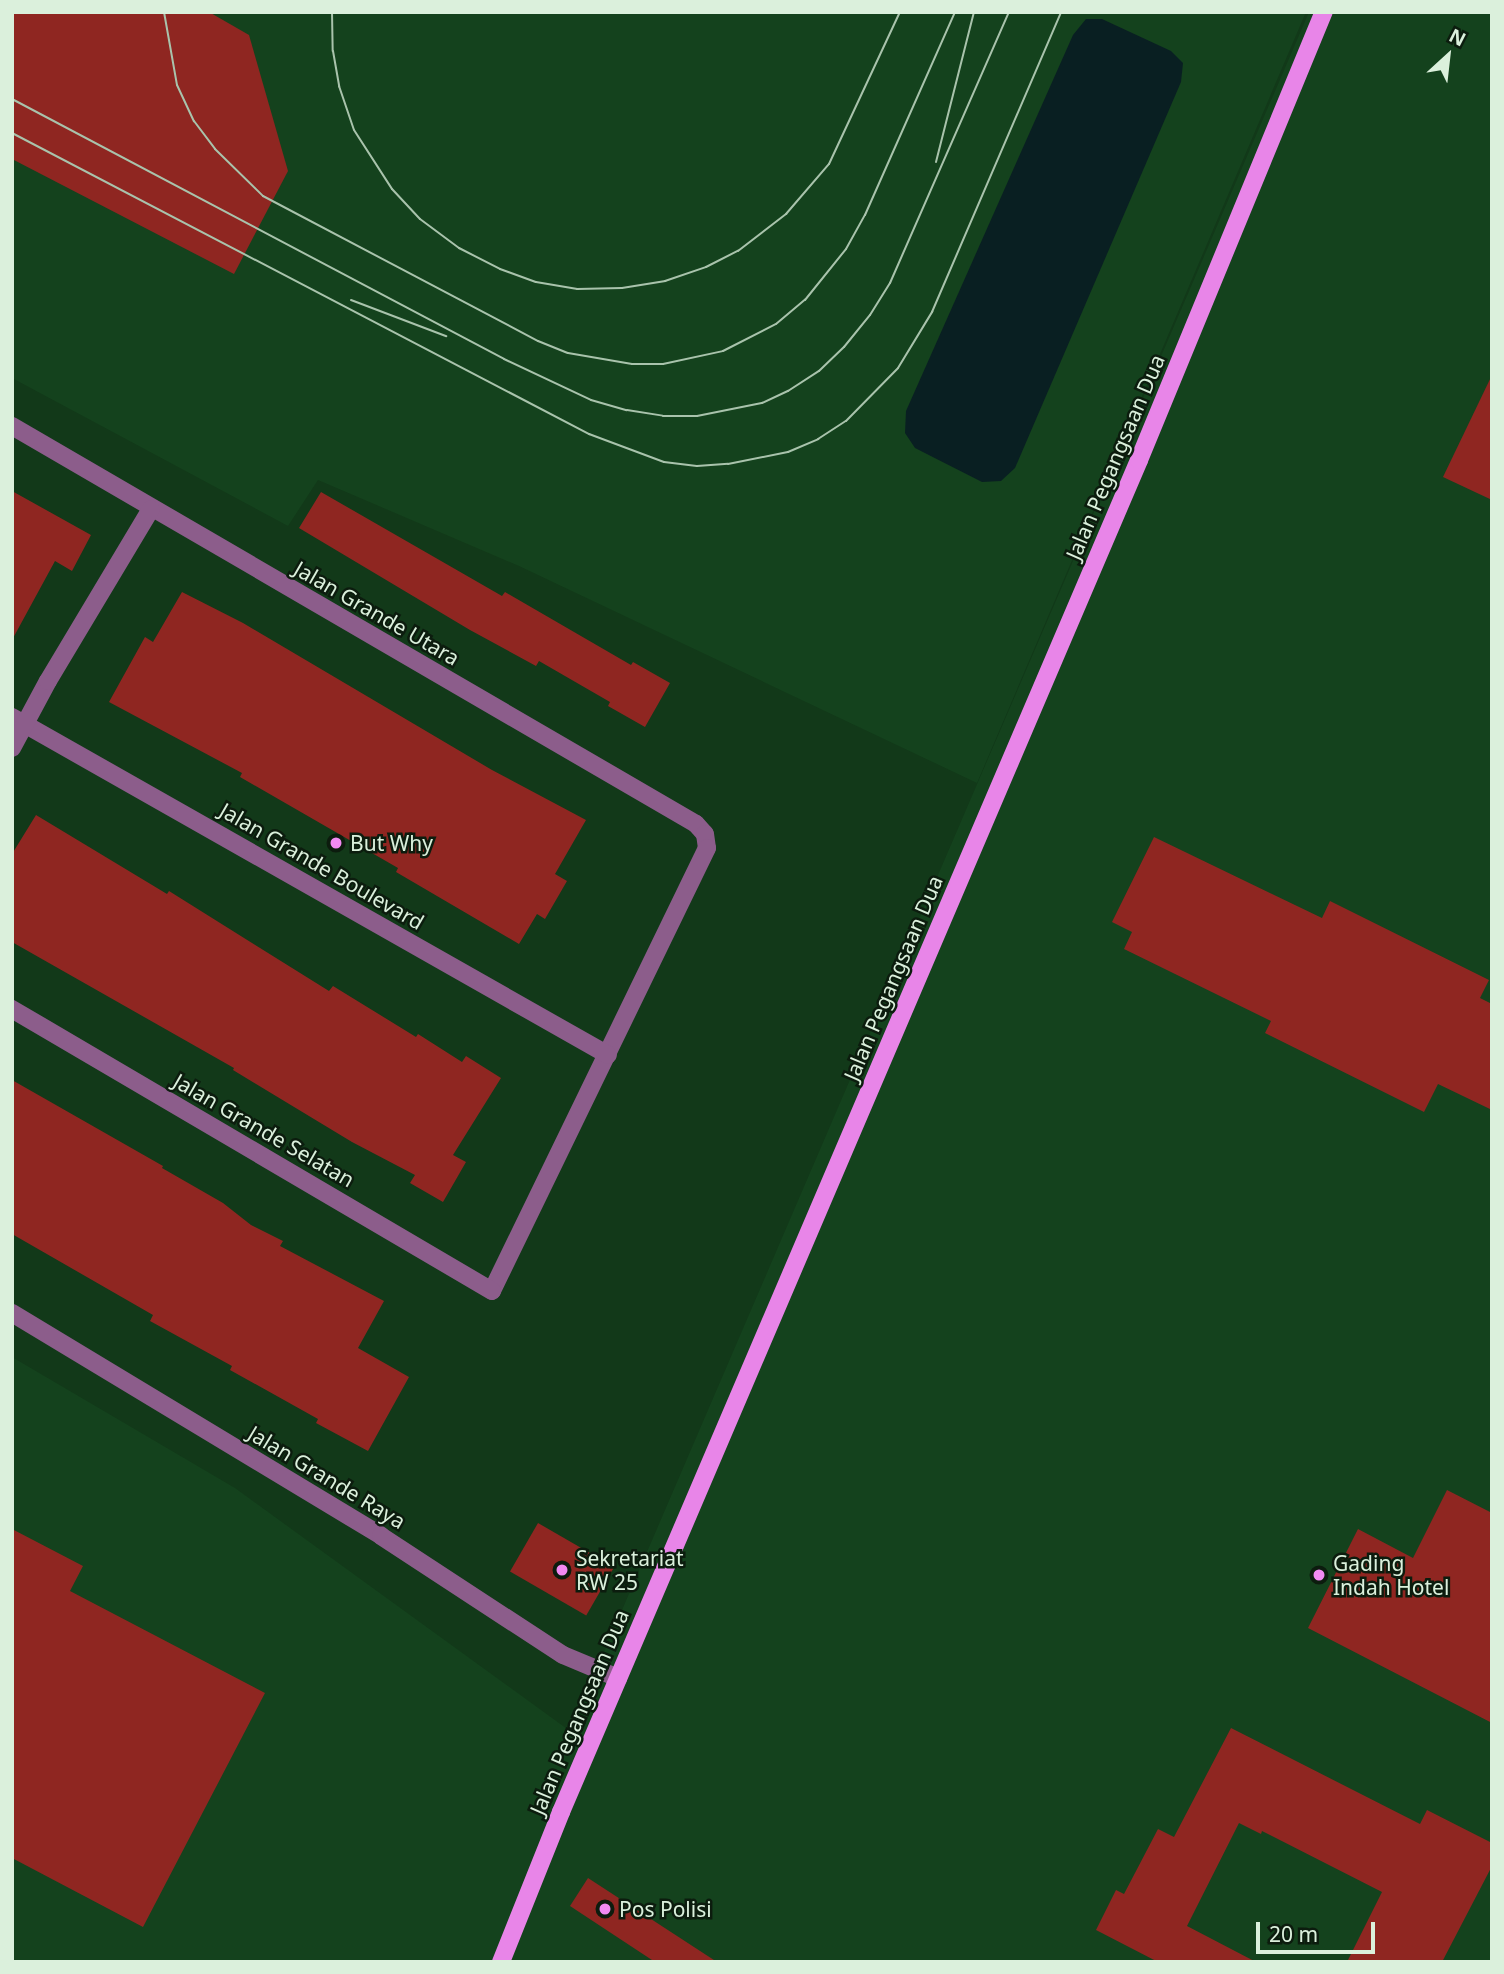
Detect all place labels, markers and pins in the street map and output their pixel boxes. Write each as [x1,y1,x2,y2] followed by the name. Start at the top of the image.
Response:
[350,830,433,856] place label: But Why
[328,835,344,851] marker: But Why
[576,1545,683,1595] place label: Sekretariat RW 25
[1333,1550,1449,1600] place label: Gading Indah Hotel
[554,1562,570,1578] marker: Sekretariat RW 25
[1311,1567,1327,1583] marker: Gading Indah Hotel
[619,1896,712,1922] place label: Pos Polisi
[597,1901,613,1917] marker: Pos Polisi

